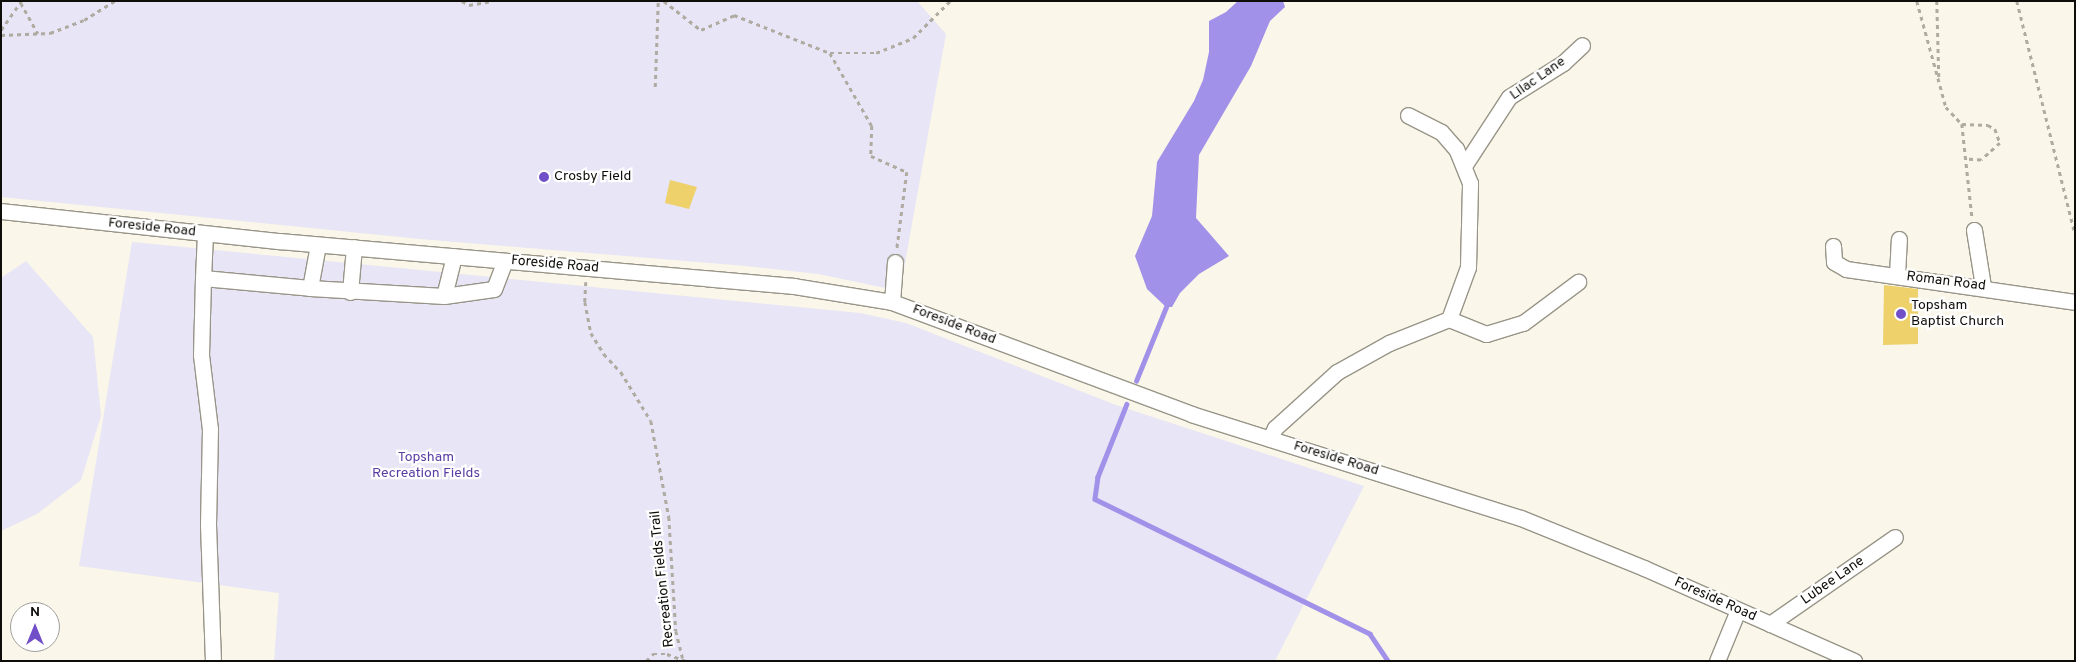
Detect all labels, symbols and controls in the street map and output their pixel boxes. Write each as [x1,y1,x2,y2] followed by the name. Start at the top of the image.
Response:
[1507,54,1569,104] street label: Lilac Lane
[554,169,631,185] place label: Crosby Field
[538,171,550,183] marker: Crosby Field
[107,215,197,241] street label: Foreside Road
[510,253,600,277] street label: Foreside Road
[1905,269,1987,295] street label: Roman Road
[1911,298,2004,331] place label: Topsham Baptist Church
[910,301,998,349] street label: Foreside Road
[1895,308,1907,320] marker: Topsham Baptist Church
[1291,438,1381,480] street label: Foreside Road
[372,450,480,482] park label: Topsham Recreation Fields
[647,509,679,649] street label: Recreation Fields Trail
[1798,553,1868,609] street label: Lubee Lane
[1671,574,1759,626] street label: Foreside Road
[10,602,60,652] north arrow
[30,604,40,621] text: N

